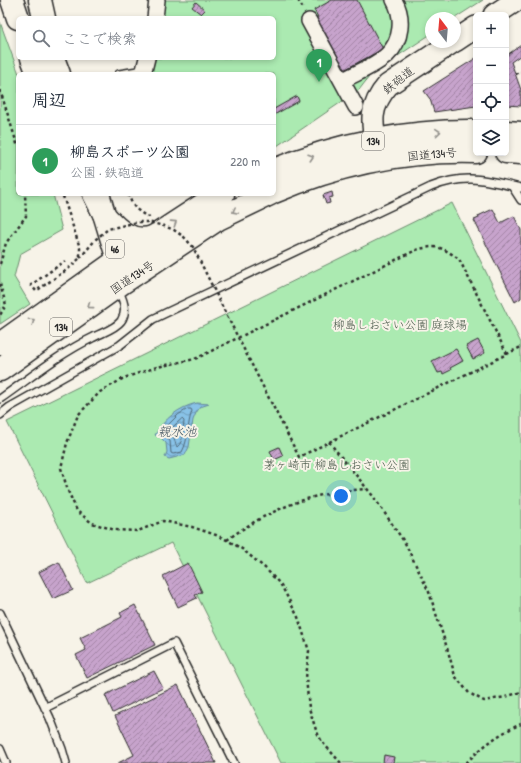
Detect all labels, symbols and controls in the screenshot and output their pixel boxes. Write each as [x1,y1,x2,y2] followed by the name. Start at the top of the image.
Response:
[425,12,461,48] north arrow
[473,12,509,156] map controls
[473,12,509,48] button: +
[16,16,276,60] search box
[30,27,52,49] icon: search
[62,28,137,49] text: ここで検索
[473,48,509,84] button: −
[306,49,332,82] pin: 1
[379,62,417,98] street label: 鉄砲道
[473,84,509,120] button: locate
[32,88,66,111] text: 周辺
[473,120,509,156] button: layers
[435,128,441,137] one-way arrow
[362,132,384,150] road number: 134
[70,141,190,162] text: 柳島スポーツ公園
[406,143,458,165] street label: 国道134号
[43,152,47,170] text: 1
[230,152,260,170] text: 220 m
[307,153,314,162] one-way arrow
[70,163,144,181] text: 公園 · 鉄砲道
[231,206,239,214] one-way arrow
[170,221,177,228] one-way arrow
[106,240,124,258] road number: 46
[106,256,158,298] street label: 国道134号
[88,301,95,308] one-way arrow
[333,316,467,333] park label: 柳島しおさい公園 庭球場
[28,318,35,326] one-way arrow
[50,318,72,336] road number: 134
[157,422,197,440] water label: 親水池
[264,456,410,473] park label: 茅ヶ崎市 柳島しおさい公園
[331,486,351,506] your location

